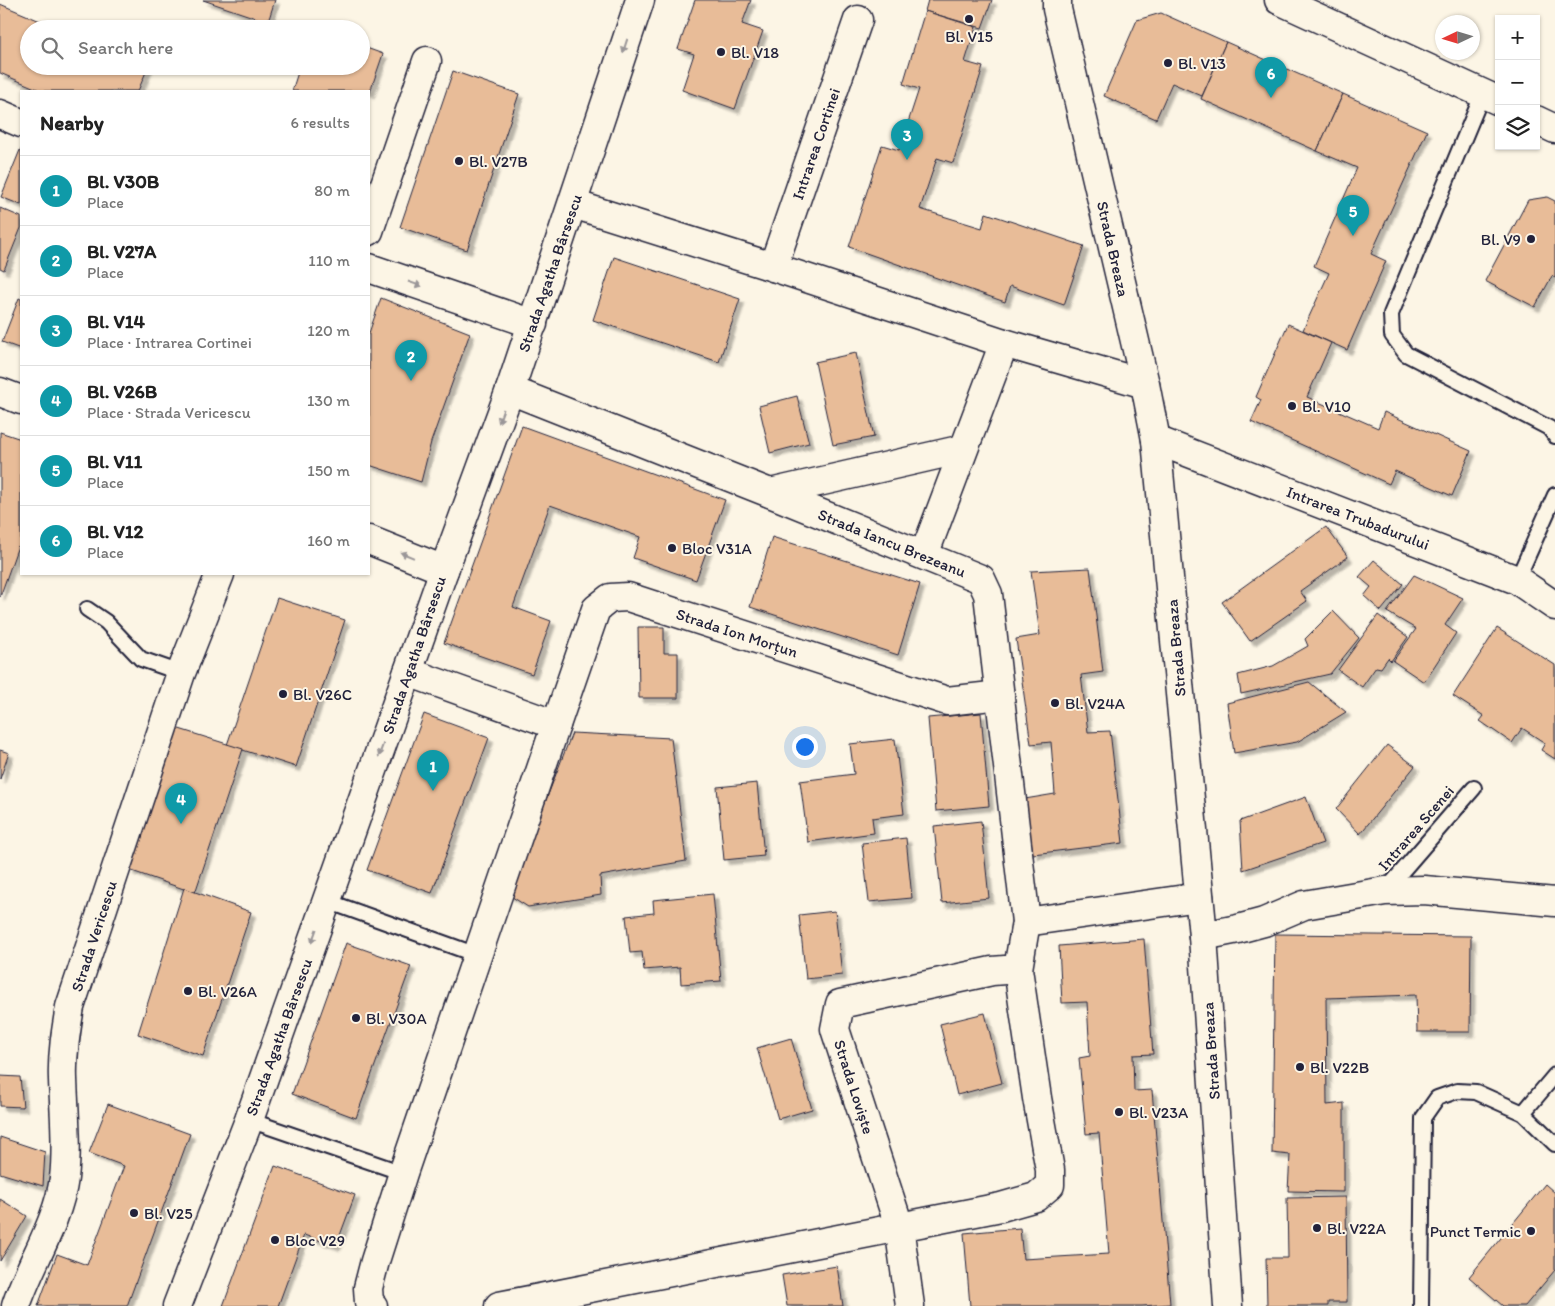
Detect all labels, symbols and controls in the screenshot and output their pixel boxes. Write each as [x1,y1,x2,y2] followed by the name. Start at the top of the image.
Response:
[963,13,975,25] marker: Bl. V15
[1435,15,1480,60] north arrow
[1495,15,1540,150] map controls
[1495,15,1540,60] button: +
[20,20,370,75] search box
[945,27,993,46] place label: Bl. V15
[38,34,66,62] icon: search
[78,36,173,59] text: Search here
[621,39,628,54] one-way arrow
[731,43,779,62] place label: Bl. V18
[715,46,727,58] marker: Bl. V18
[1178,54,1226,73] place label: Bl. V13
[1162,57,1174,69] marker: Bl. V13
[1255,57,1287,98] pin: 6
[1495,60,1540,105] button: −
[788,86,844,202] street label: Intrarea Cortinei
[1495,105,1540,150] button: layers
[40,110,104,135] text: Nearby
[290,113,350,132] text: 6 results
[891,119,923,160] pin: 3
[469,152,528,171] place label: Bl. V27B
[453,155,465,167] marker: Bl. V27B
[87,170,159,193] text: Bl. V30B
[52,181,60,200] text: 1
[314,181,350,200] text: 80 m
[514,191,586,355] street label: Strada Agatha Bârsescu
[87,193,124,212] text: Place
[1337,195,1369,236] pin: 5
[1093,199,1133,299] street label: Strada Breaza
[1481,230,1521,249] place label: Bl. V9
[1525,233,1537,245] marker: Bl. V9
[87,240,156,263] text: Bl. V27A
[52,251,60,270] text: 2
[308,251,350,270] text: 110 m
[87,263,124,282] text: Place
[408,280,423,288] one-way arrow
[87,310,145,333] text: Bl. V14
[52,321,60,340] text: 3
[307,321,350,340] text: 120 m
[87,333,252,352] text: Place · Intrarea Cortinei
[395,340,427,381] pin: 2
[87,380,157,403] text: Bl. V26B
[51,391,61,410] text: 4
[307,391,350,410] text: 130 m
[1302,397,1351,416] place label: Bl. V10
[1286,400,1298,412] marker: Bl. V10
[87,403,251,422] text: Place · Strada Vericescu
[497,409,505,424] one-way arrow
[87,450,142,473] text: Bl. V11
[52,461,60,480] text: 5
[307,461,350,480] text: 150 m
[87,473,124,492] text: Place
[1284,482,1432,554] street label: Intrarea Trubadurului
[815,505,969,581] street label: Strada Iancu Brezeanu
[87,520,144,543] text: Bl. V12
[52,531,60,550] text: 6
[307,531,350,550] text: 160 m
[682,539,752,558] place label: Bloc V31A
[666,542,678,554] marker: Bloc V31A
[87,543,124,562] text: Place
[399,551,414,558] one-way arrow
[378,573,450,737] street label: Strada Agatha Bârsescu
[1162,599,1190,697] street label: Strada Breaza
[674,604,800,662] street label: Strada Ion Morțun
[293,685,352,704] place label: Bl. V26C
[277,688,289,700] marker: Bl. V26C
[1065,694,1125,713] place label: Bl. V24A
[1049,697,1061,709] marker: Bl. V24A
[792,734,818,760] your location
[377,743,385,758] one-way arrow
[417,750,449,791] pin: 1
[1374,782,1458,874] street label: Intrarea Scenei
[165,783,197,824] pin: 4
[67,878,121,994] street label: Strada Vericescu
[310,929,318,944] one-way arrow
[242,956,316,1118] street label: Strada Agatha Bârsescu
[198,982,257,1001] place label: Bl. V26A
[182,985,194,997] marker: Bl. V26A
[1198,1002,1224,1100] street label: Strada Breaza
[366,1009,427,1028] place label: Bl. V30A
[350,1012,362,1024] marker: Bl. V30A
[830,1037,878,1137] street label: Strada Loviște
[1310,1058,1369,1077] place label: Bl. V22B
[1294,1061,1306,1073] marker: Bl. V22B
[1129,1103,1188,1122] place label: Bl. V23A
[1113,1106,1125,1118] marker: Bl. V23A
[144,1204,193,1223] place label: Bl. V25
[128,1207,140,1219] marker: Bl. V25
[1327,1219,1386,1238] place label: Bl. V22A
[1311,1222,1323,1234] marker: Bl. V22A
[1430,1222,1521,1241] place label: Punct Termic
[1525,1225,1537,1237] marker: Punct Termic
[285,1231,345,1250] place label: Bloc V29
[269,1234,281,1246] marker: Bloc V29

